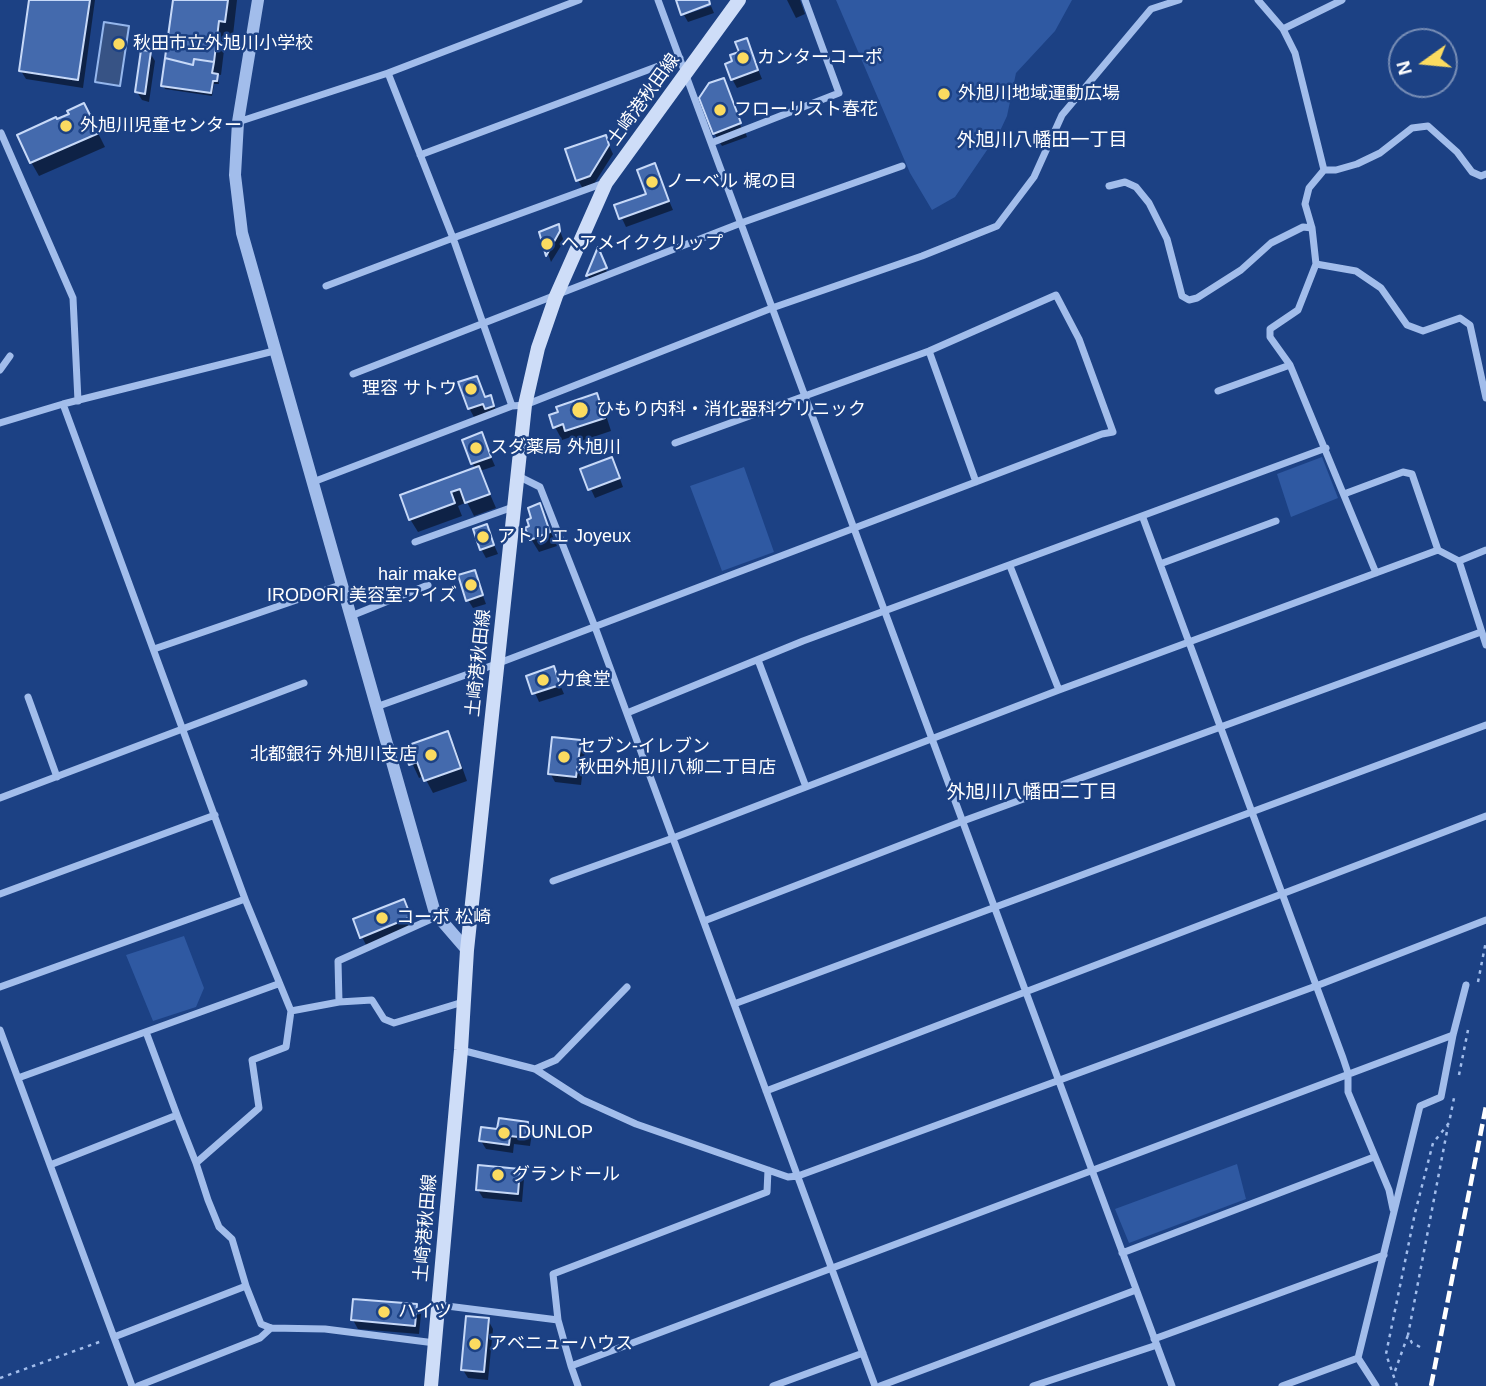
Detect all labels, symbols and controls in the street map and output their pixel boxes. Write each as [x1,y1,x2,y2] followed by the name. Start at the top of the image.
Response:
[1388,28,1458,98] north arrow
[133,33,313,55] place label: 秋田市立外旭川小学校
[111,36,127,52] marker: 秋田市立外旭川小学校
[757,47,883,69] place label: カンターコーポ
[604,50,684,150] street label: 土崎港秋田線
[735,50,751,66] marker: カンターコーポ
[1392,59,1416,77] text: N
[958,83,1120,105] place label: 外旭川地域運動広場
[936,86,952,102] marker: 外旭川地域運動広場
[734,99,878,121] place label: フローリスト春花
[712,102,728,118] marker: フローリスト春花
[80,115,242,137] place label: 外旭川児童センター
[58,118,74,134] marker: 外旭川児童センター
[957,130,1127,152] district label: 外旭川八幡田一丁目
[666,171,797,193] place label: ノーベル 梶の目
[644,174,660,190] marker: ノーベル 梶の目
[561,233,723,255] place label: ヘアメイククリップ
[539,236,555,252] marker: ヘアメイククリップ
[362,378,457,400] place label: 理容 サトウ
[463,381,479,397] marker: 理容 サトウ
[596,399,866,421] place label: ひもり内科・消化器科クリニック
[570,400,590,420] marker: ひもり内科・消化器科クリニック
[490,437,621,459] place label: スダ薬局 外旭川
[468,440,484,456] marker: スダ薬局 外旭川
[497,526,631,548] place label: アトリエ Joyeux
[475,529,491,545] marker: アトリエ Joyeux
[267,564,457,606] place label: hair make IRODORI 美容室ワイズ
[463,577,479,593] marker: hair make IRODORI 美容室ワイズ
[463,608,495,718] street label: 土崎港秋田線
[557,669,611,691] place label: 力食堂
[535,672,551,688] marker: 力食堂
[578,736,776,778] place label: セブン-イレブン 秋田外旭川八柳二丁目店
[250,744,417,766] place label: 北都銀行 外旭川支店
[423,747,439,763] marker: 北都銀行 外旭川支店
[556,749,572,765] marker: セブン-イレブン 秋田外旭川八柳二丁目店
[947,782,1117,804] district label: 外旭川八幡田二丁目
[396,907,491,929] place label: コーポ 松崎
[374,910,390,926] marker: コーポ 松崎
[518,1122,593,1144] place label: DUNLOP
[496,1125,512,1141] marker: DUNLOP
[512,1164,620,1186] place label: グランドール
[490,1167,506,1183] marker: グランドール
[411,1173,441,1283] street label: 土崎港秋田線
[398,1301,452,1323] place label: ハイツ
[376,1304,392,1320] marker: ハイツ
[489,1333,633,1355] place label: アベニューハウス
[467,1336,483,1352] marker: アベニューハウス

